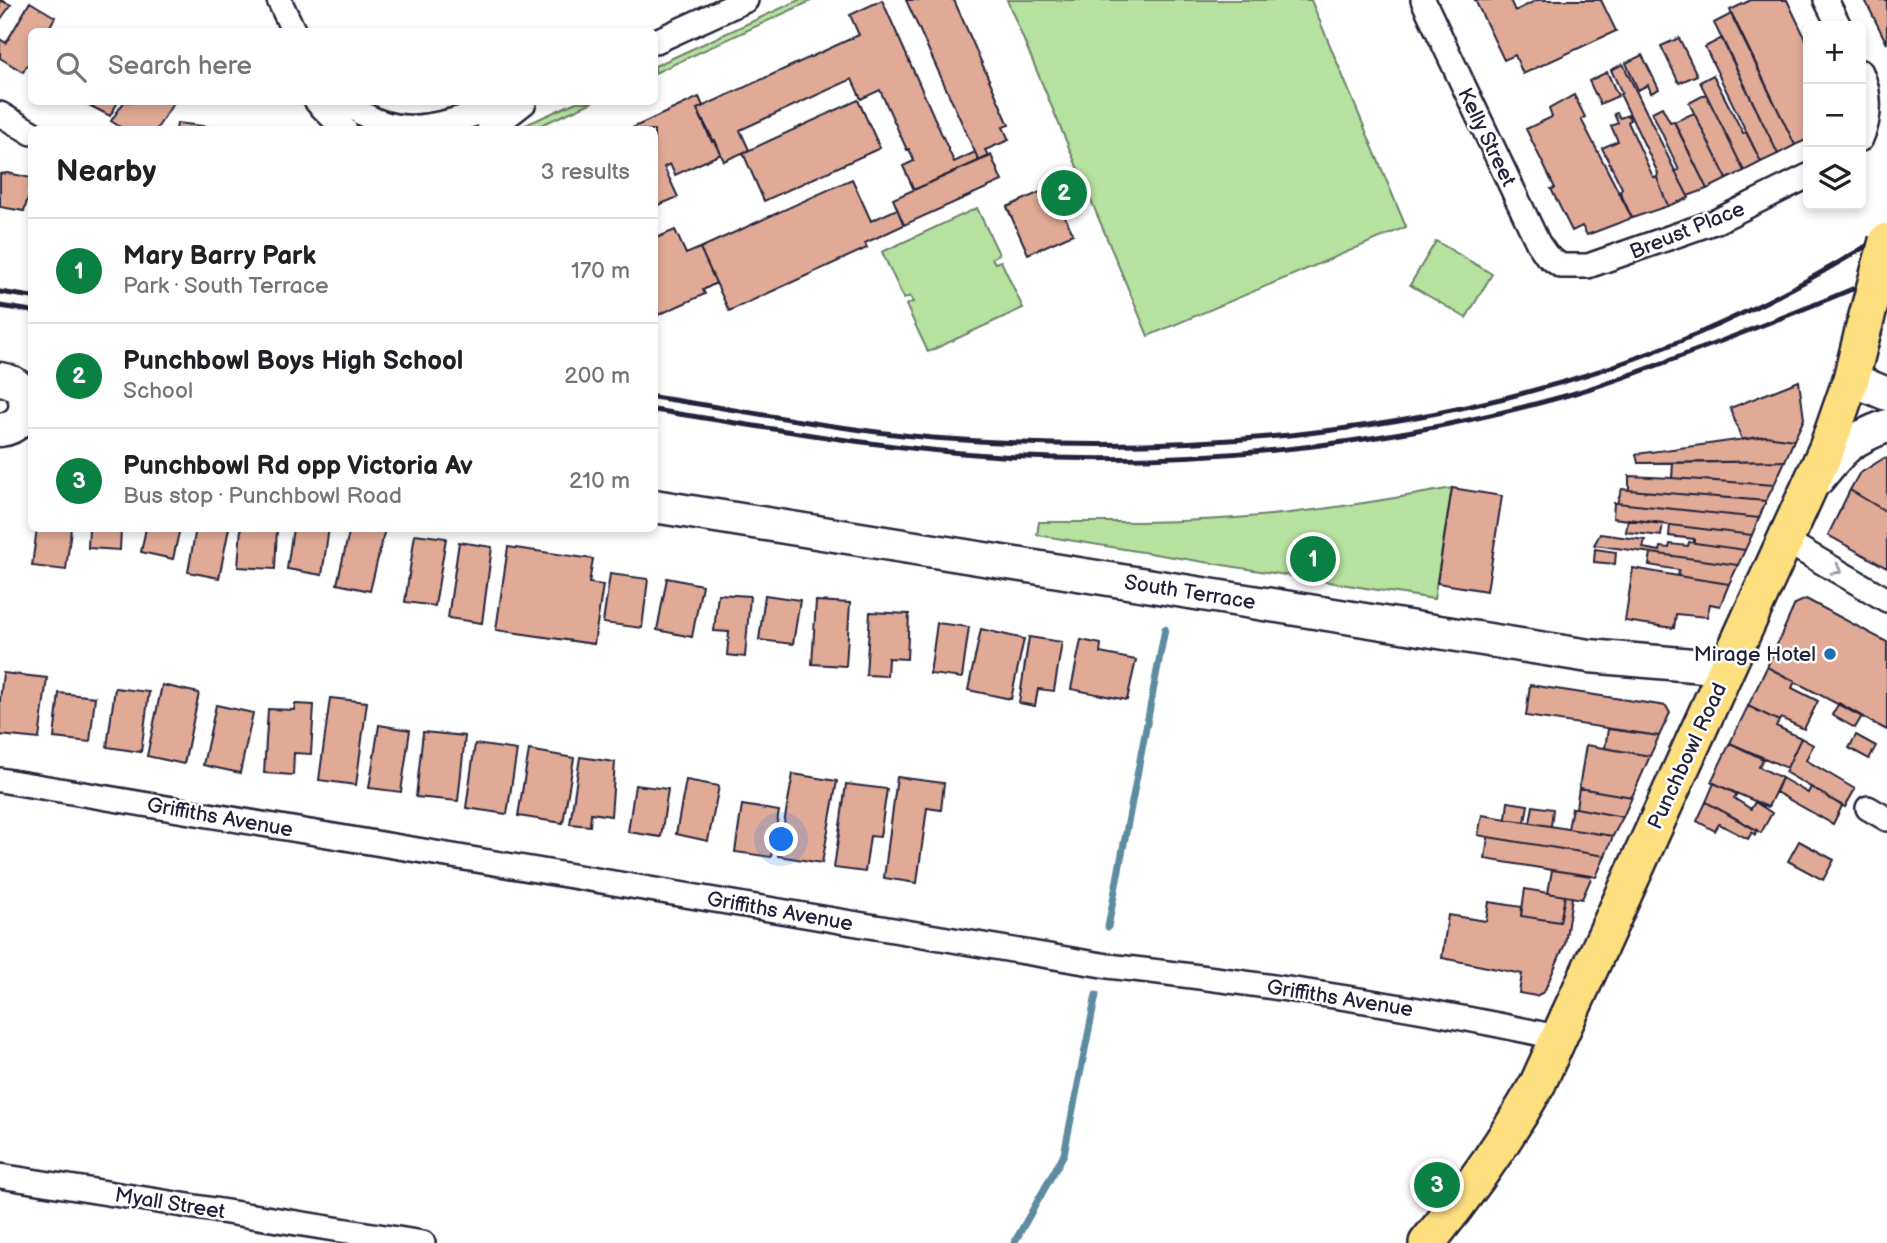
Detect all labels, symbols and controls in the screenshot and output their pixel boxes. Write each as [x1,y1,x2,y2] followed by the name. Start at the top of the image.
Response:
[1803,21,1866,210] map controls
[1803,21,1866,84] button: +
[28,28,658,105] search box
[52,48,90,86] icon: search
[108,51,252,82] text: Search here
[1452,84,1521,191] street label: Kelly Street
[1803,84,1866,147] button: −
[1803,147,1866,210] button: layers
[56,154,156,190] text: Nearby
[541,158,630,186] text: 3 results
[1041,167,1087,219] pin: 2
[1626,196,1748,265] street label: Breust Place
[123,241,316,272] text: Mary Barry Park
[74,257,84,285] text: 1
[571,257,630,285] text: 170 m
[123,272,329,300] text: Park · South Terrace
[123,346,463,377] text: Punchbowl Boys High School
[72,362,86,390] text: 2
[564,362,630,390] text: 200 m
[123,377,193,405] text: School
[123,451,473,482] text: Punchbowl Rd opp Victoria Av
[72,467,86,495] text: 3
[569,467,630,495] text: 210 m
[123,482,402,510] text: Bus stop · Punchbowl Road
[1290,533,1336,585] pin: 1
[1829,561,1842,574] one-way arrow
[1123,570,1257,615] street label: South Terrace
[1694,642,1816,667] place label: Mirage Hotel
[1822,646,1838,662] marker: Mirage Hotel
[1643,679,1732,833] street label: Punchbowl Road
[145,792,295,843] street label: Griffiths Avenue
[764,822,798,856] your location
[705,886,855,937] street label: Griffiths Avenue
[1265,975,1415,1022] street label: Griffiths Avenue
[1414,1159,1460,1211] pin: 3
[113,1182,227,1225] street label: Myall Street

